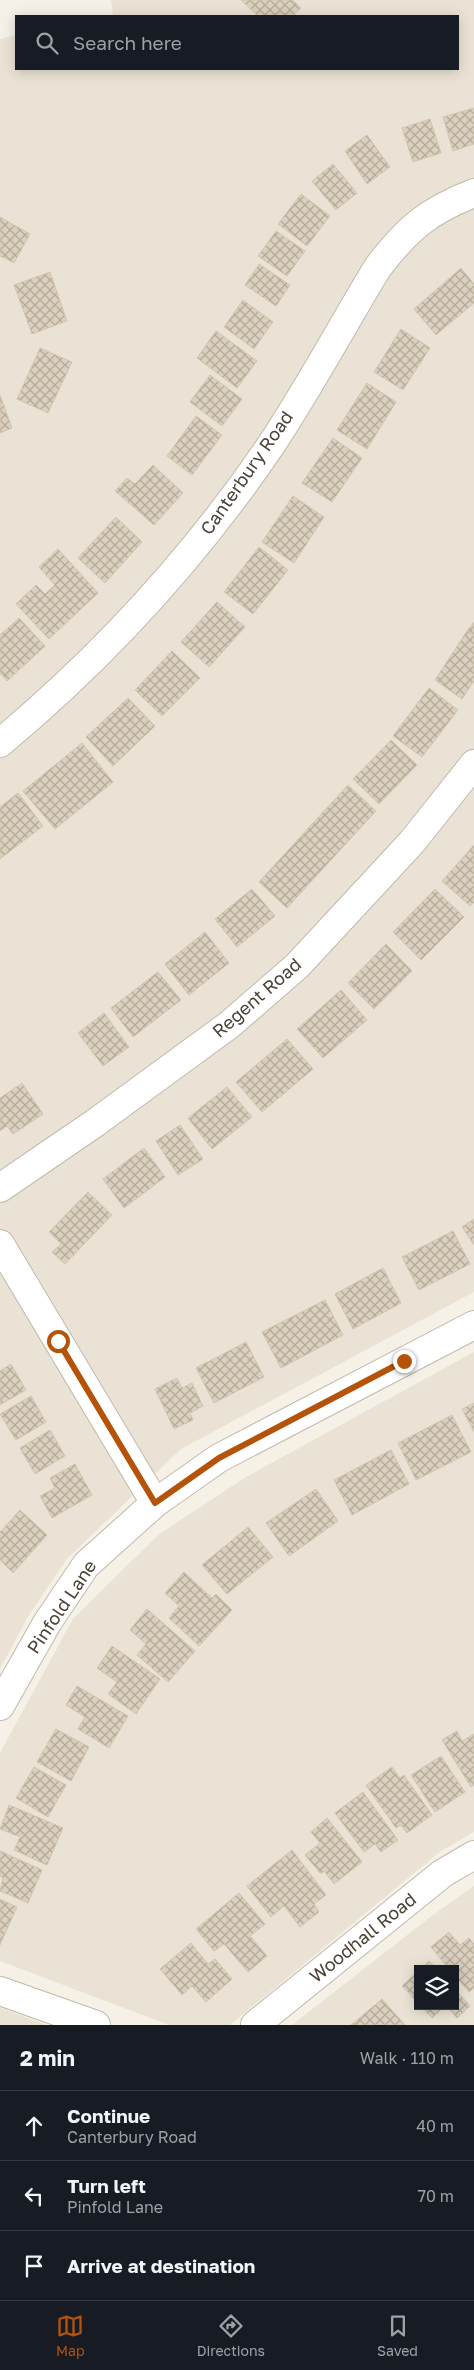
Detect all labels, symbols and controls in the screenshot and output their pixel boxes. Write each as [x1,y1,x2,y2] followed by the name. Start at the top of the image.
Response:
[15,15,459,70] search box
[33,29,61,57] icon: search
[73,31,182,54] text: Search here
[195,406,297,539] street label: Canterbury Road
[207,953,305,1042] street label: Regent Road
[47,1330,70,1353] route start
[393,1350,416,1373] route end
[22,1555,101,1657] street label: Pinfold Lane
[305,1888,420,1987] street label: Woodhall Road
[414,1965,459,2010] map controls
[414,1965,459,2010] button: layers
[20,2045,75,2071] text: 2 min
[360,2048,454,2068] text: Walk · 110 m
[67,2104,150,2127] text: Continue
[20,2112,48,2140] icon: ahead
[416,2116,454,2136] text: 40 m
[67,2127,197,2147] text: Canterbury Road
[67,2174,146,2197] text: Turn left
[20,2182,48,2210] icon: left
[417,2186,454,2206] text: 70 m
[67,2197,163,2217] text: Pinfold Lane
[20,2252,48,2280] icon: arrive
[67,2254,255,2277] text: Arrive at destination
[56,2312,85,2359] tab: Map
[197,2312,265,2359] tab: Directions
[377,2312,418,2359] tab: Saved

